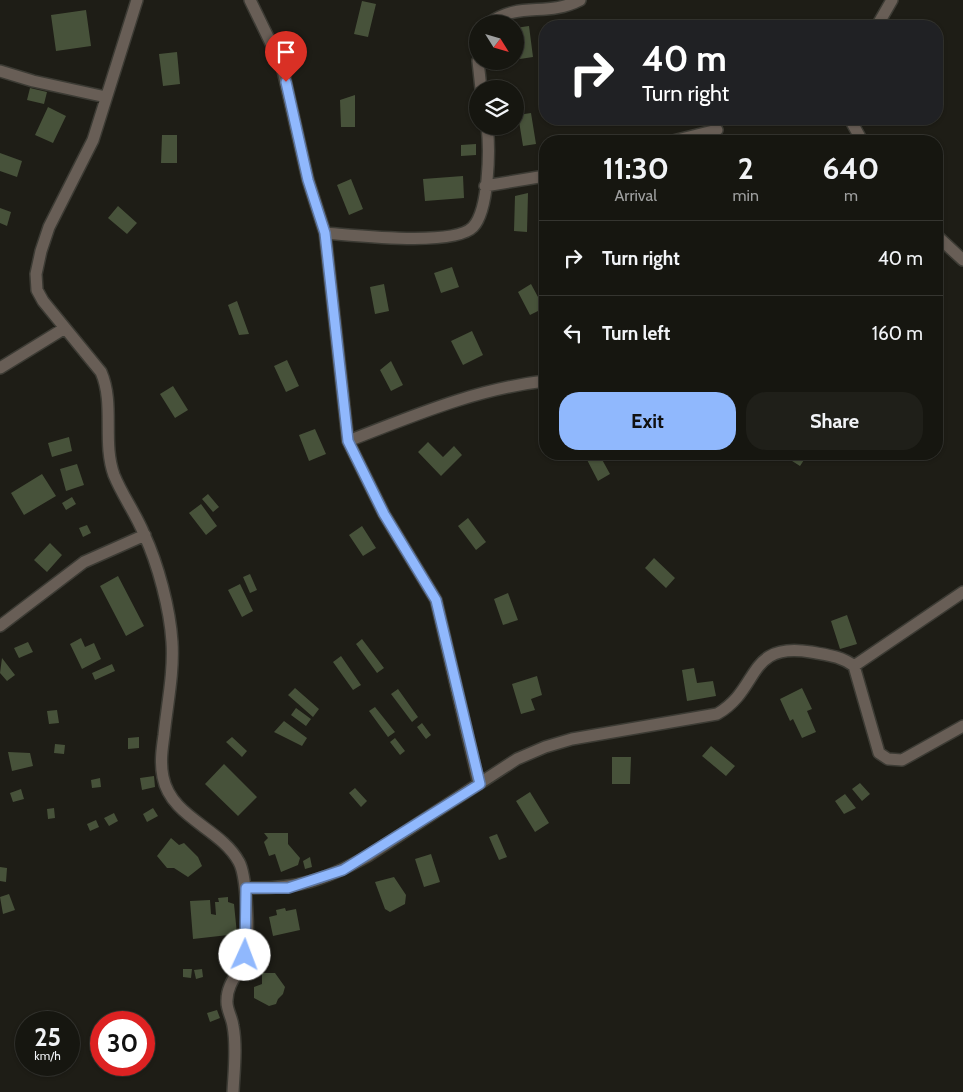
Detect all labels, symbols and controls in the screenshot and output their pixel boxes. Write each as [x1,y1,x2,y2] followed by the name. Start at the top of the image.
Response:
[469,15,524,70] north arrow
[469,15,524,135] map controls
[265,31,307,82] pin
[642,37,727,80] text: 40 m
[272,38,300,66] icon: arrive
[559,40,624,105] icon: right
[469,80,524,135] button: layers
[642,80,729,107] text: Turn right
[603,150,669,187] text: 11:30
[738,150,754,187] text: 2
[823,150,879,187] text: 640
[614,186,657,205] text: Arrival
[733,186,759,205] text: min
[844,186,858,205] text: m
[559,244,587,272] icon: right
[602,247,680,270] text: Turn right
[878,247,923,270] text: 40 m
[559,319,587,347] icon: left
[602,322,670,345] text: Turn left
[872,322,923,345] text: 160 m
[559,392,736,450] button: Exit
[746,392,923,450] button: Share
[218,928,270,980] position arrow
[90,1011,155,1076] speed limit sign: 30
[34,1022,61,1052] text: 25
[34,1048,61,1063] text: km/h

